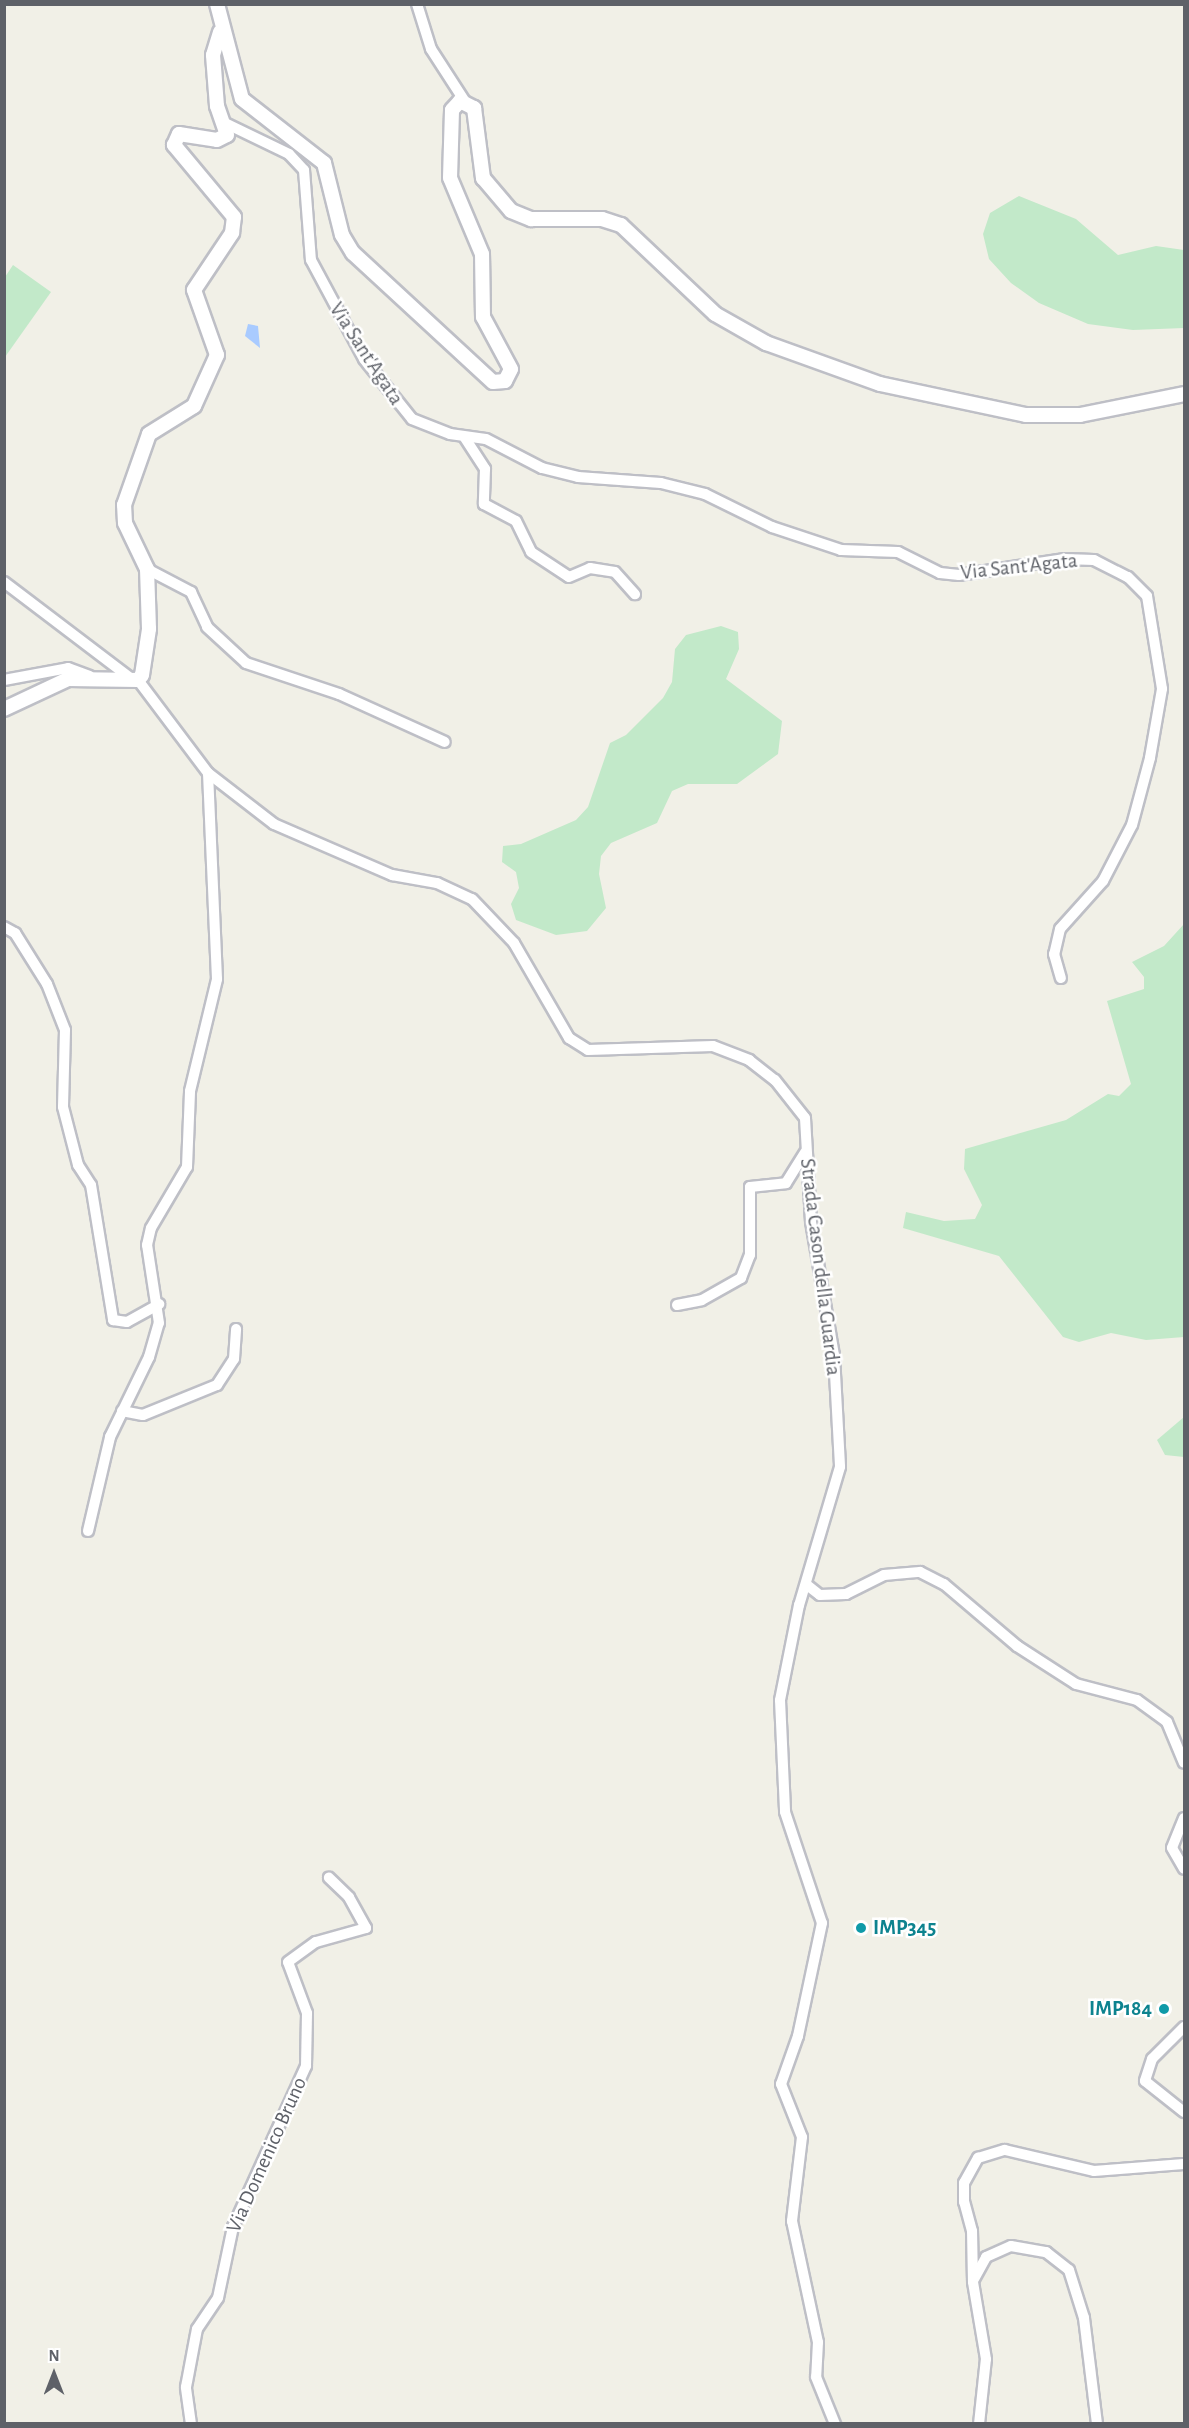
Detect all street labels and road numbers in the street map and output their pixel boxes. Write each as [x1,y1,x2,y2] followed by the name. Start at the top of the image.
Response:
[323,298,409,410] street label: Via Sant'Agata
[959,548,1079,586] street label: Via Sant'Agata
[794,1157,846,1377] street label: Strada Cason della Guardia
[221,2073,313,2237] street label: Via Domenico Bruno

